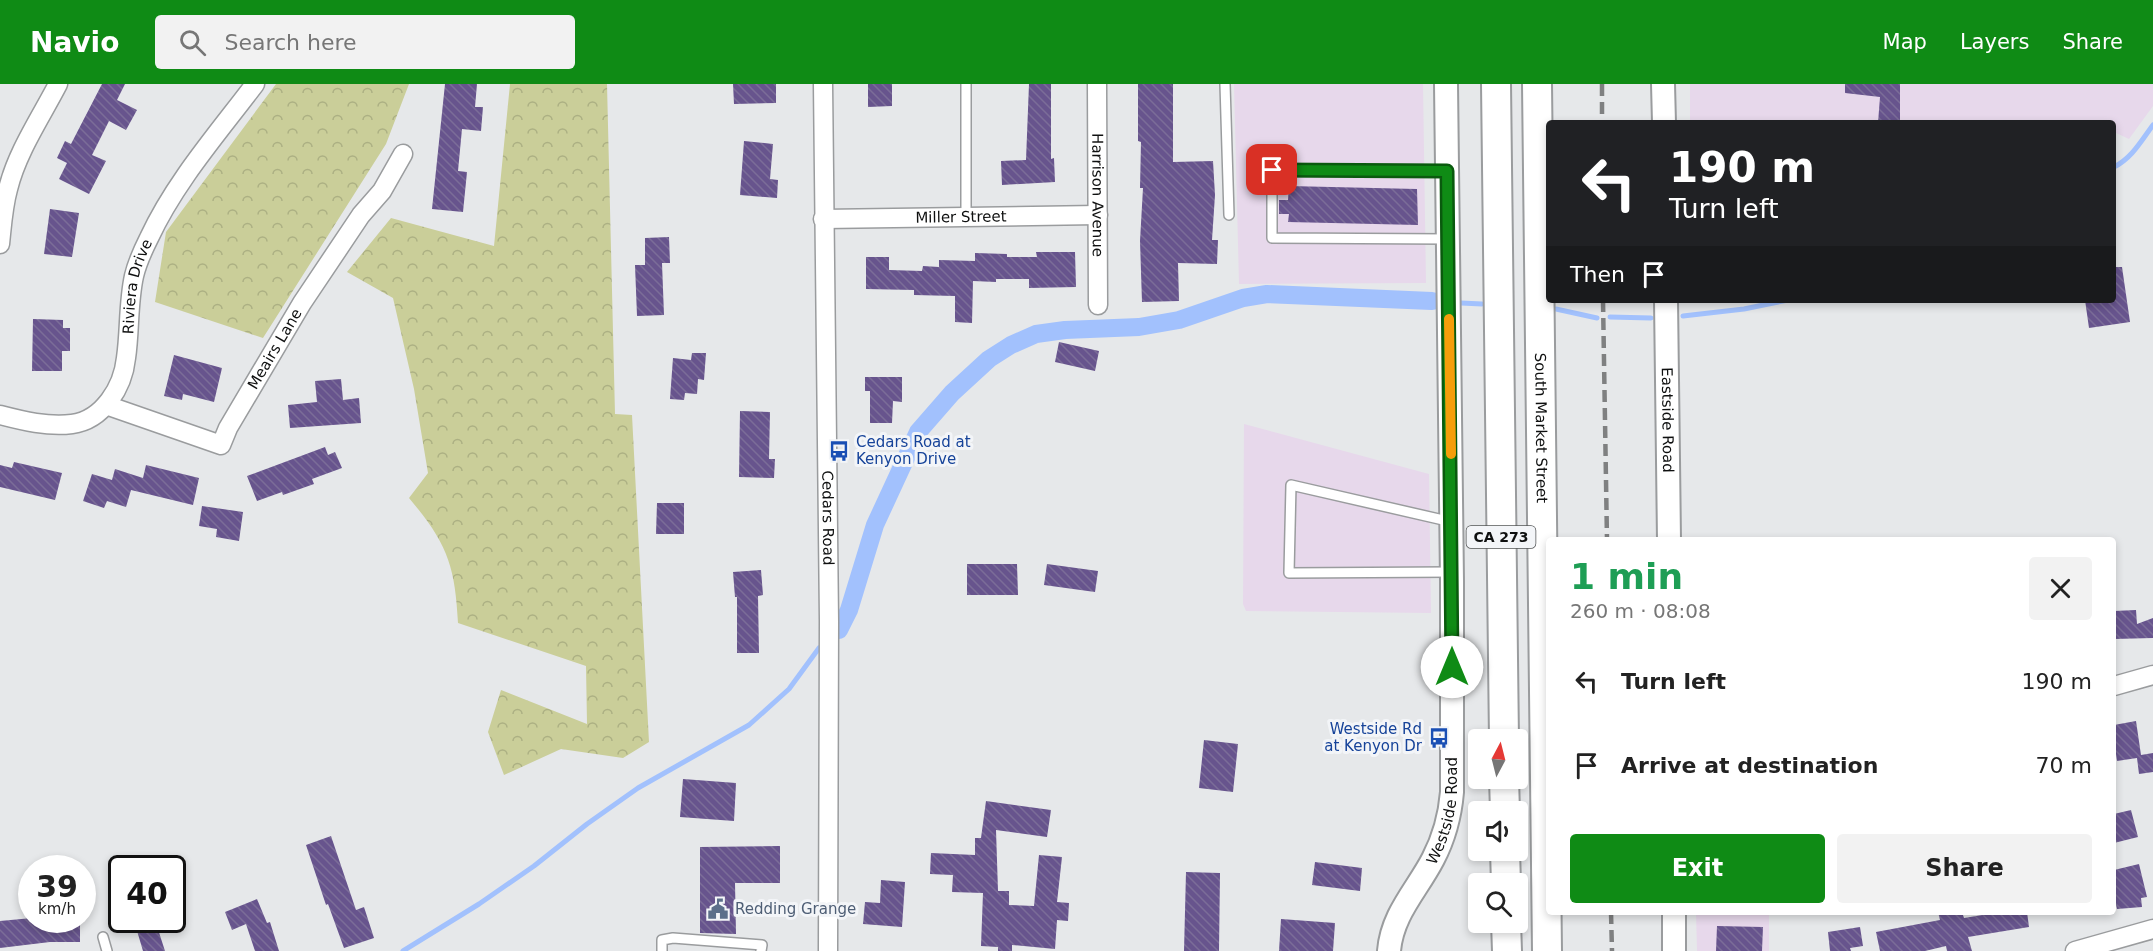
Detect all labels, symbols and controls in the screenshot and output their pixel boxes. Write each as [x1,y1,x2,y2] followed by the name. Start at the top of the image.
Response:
[155,15,575,69] search box
[30,26,119,59] text: Navio
[176,26,209,59] icon: search
[224,30,357,55] text: Search here
[1883,30,1927,54] text: Map
[1960,30,2029,54] text: Layers
[2062,30,2123,54] text: Share
[1088,133,1107,257] street label: Harrison Avenue
[1669,143,1815,192] text: 190 m
[1246,144,1297,195] pin
[1570,144,1648,222] icon: left
[1255,153,1288,186] icon: arrive
[1669,193,1779,224] text: Turn left
[915,207,1007,227] street label: Miller Street
[119,236,156,335] street label: Riviera Drive
[1637,258,1670,291] icon: arrive
[1570,262,1625,287] text: Then
[244,305,306,393] street label: Meairs Lane
[1531,353,1551,503] street label: South Market Street
[1658,367,1677,473] street label: Eastside Road
[856,433,971,468] place label: Cedars Road at Kenyon Drive
[827,439,851,463] bus stop icon: Cedars Road at Kenyon Drive
[818,470,837,566] street label: Cedars Road
[1466,526,1536,548] road number: CA 273
[1570,556,1683,597] text: 1 min
[2029,557,2092,620] button: close
[1570,599,1711,623] text: 260 m · 08:08
[1420,635,1484,699] position arrow
[1570,665,1603,698] icon: left
[1621,669,1726,694] text: Turn left
[2022,669,2092,694] text: 190 m
[1324,720,1423,755] place label: Westside Rd at Kenyon Dr
[1427,726,1451,750] bus stop icon: Westside Rd at Kenyon Dr
[1468,729,1528,789] north arrow
[1468,729,1528,933] map controls
[1570,749,1603,782] icon: arrive
[1621,753,1878,778] text: Arrive at destination
[2036,753,2092,778] text: 70 m
[1423,757,1461,868] street label: Westside Road
[1468,801,1528,861] button: sound
[1570,834,1825,903] button: Exit
[1837,834,2092,903] button: Share
[108,855,186,933] speed limit sign: 40
[36,869,78,904] text: 39
[1468,873,1528,933] button: search
[706,897,730,921] public building icon: Redding Grange
[38,900,76,918] text: km/h
[735,900,856,918] place label: Redding Grange

